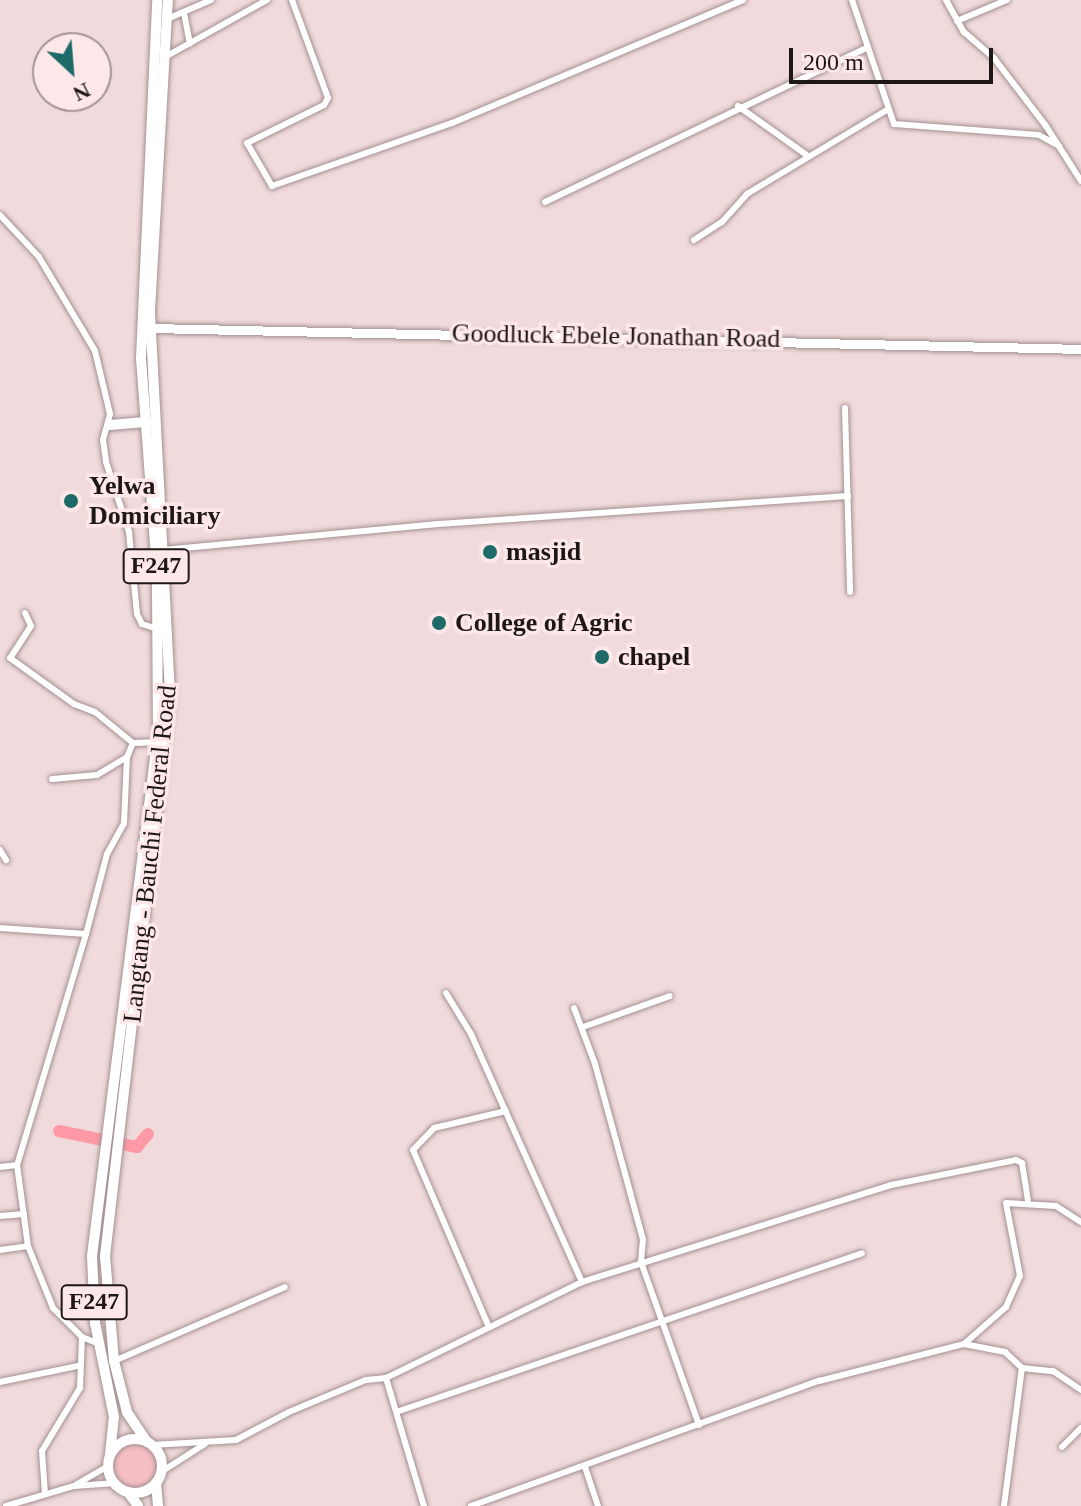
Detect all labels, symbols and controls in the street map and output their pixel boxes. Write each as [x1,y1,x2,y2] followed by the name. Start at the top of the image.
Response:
[32,32,112,112] north arrow
[793,32,997,82] scale bar
[803,49,864,75] text: 200 m
[69,78,94,107] text: N
[451,318,781,354] street label: Goodluck Ebele Jonathan Road
[89,470,220,532] place label: Yelwa Domiciliary
[60,490,82,512] marker: Yelwa Domiciliary
[506,536,581,568] place label: masjid
[481,543,499,561] marker: masjid
[122,546,190,586] road number: F247
[455,607,634,639] place label: College of Agric
[430,614,448,632] marker: College of Agric
[618,641,690,673] place label: chapel
[593,648,611,666] marker: chapel
[117,684,183,1024] street label: Langtang - Bauchi Federal Road
[60,1282,128,1322] road number: F247

